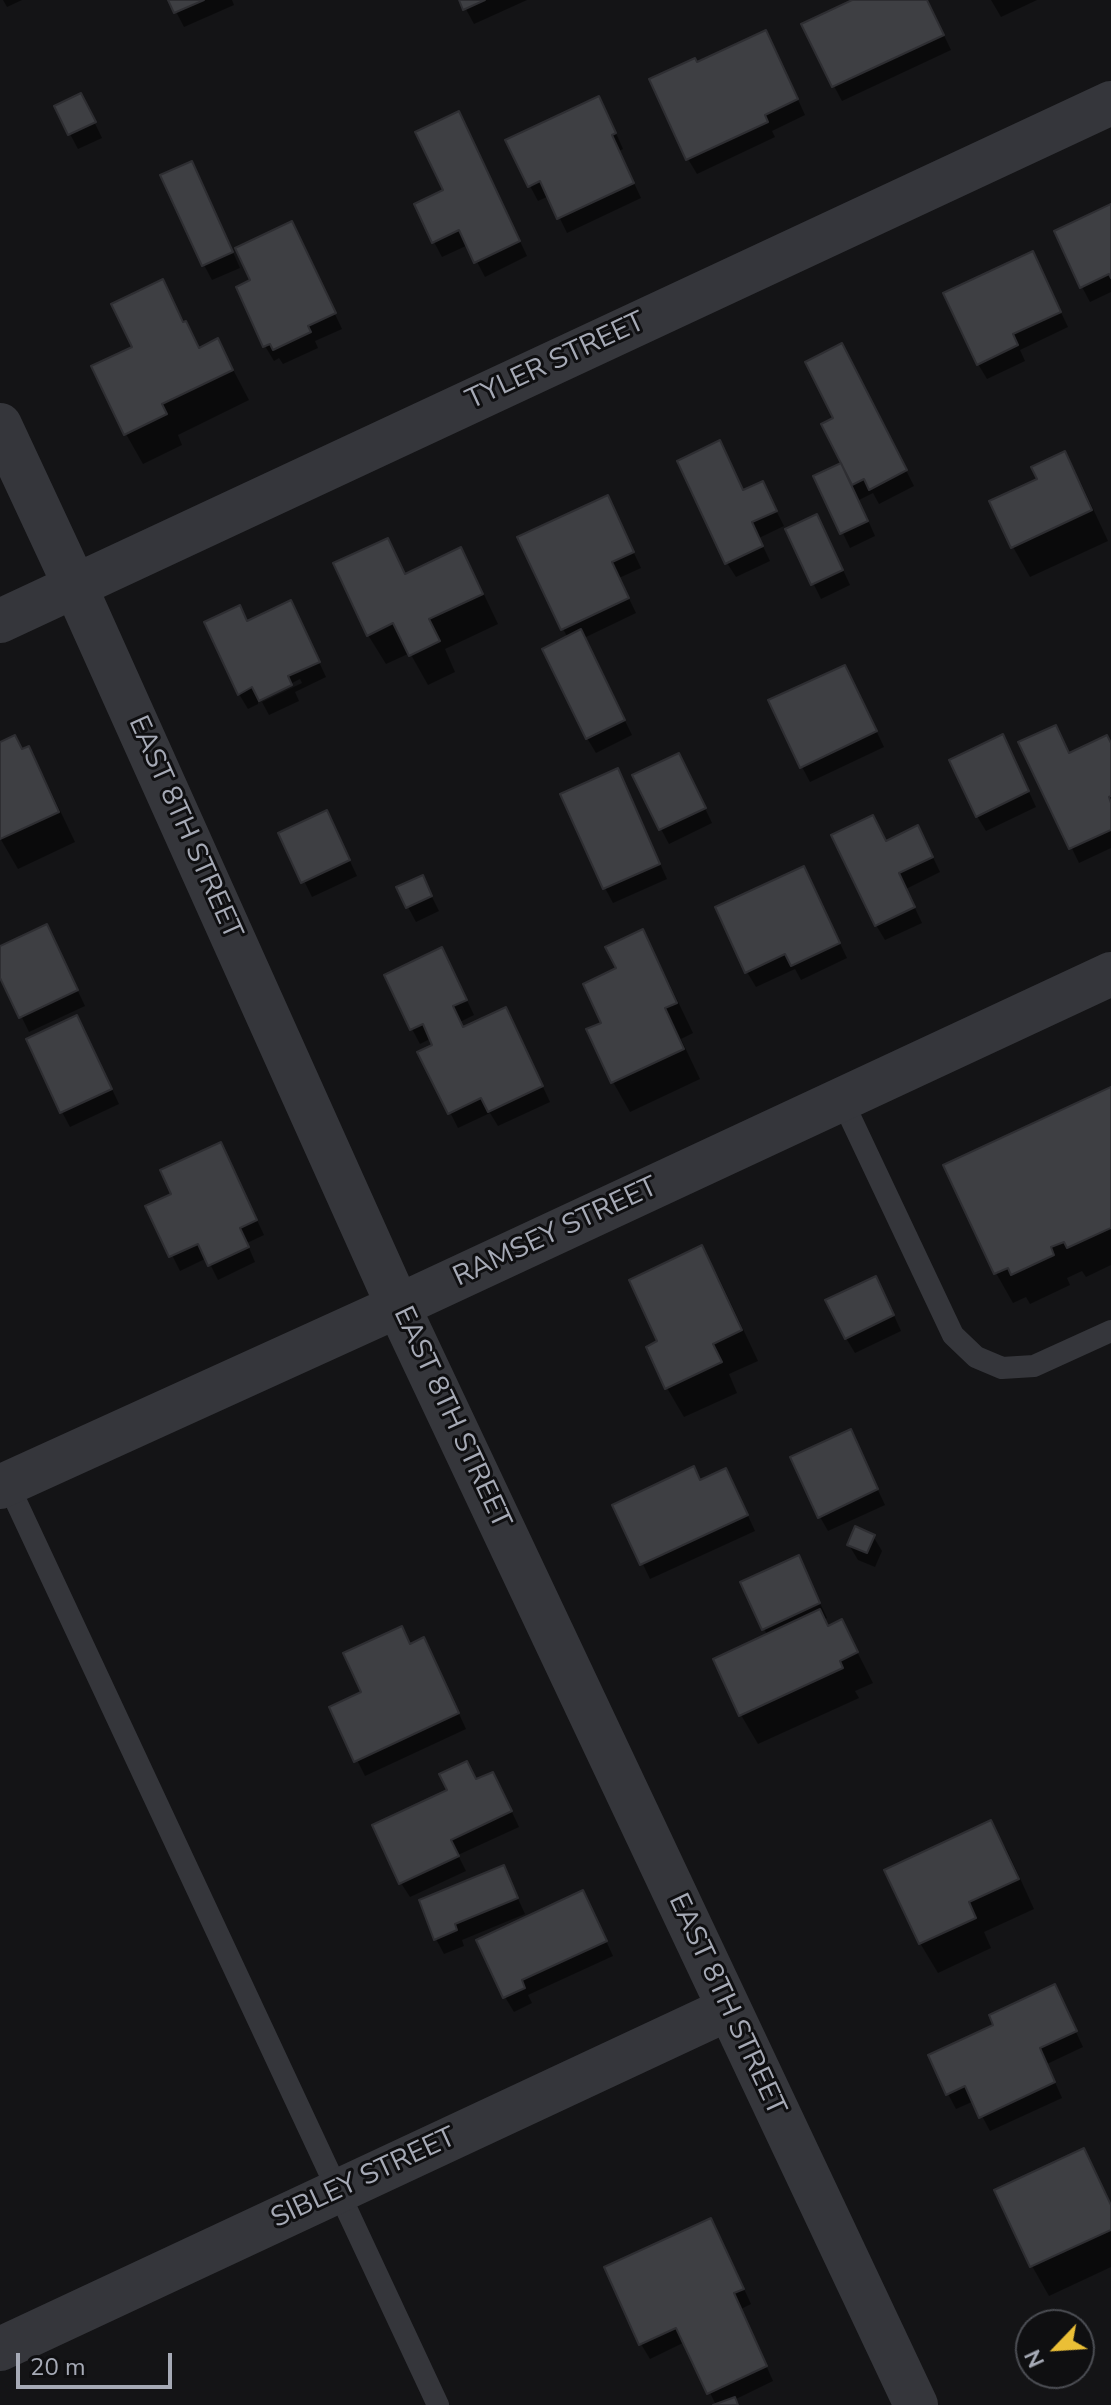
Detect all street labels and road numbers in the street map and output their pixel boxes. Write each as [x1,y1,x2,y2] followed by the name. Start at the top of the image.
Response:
[461,306,651,418] street label: TYLER STREET
[120,711,248,945] street label: EAST 8TH STREET
[449,1171,663,1295] street label: RAMSEY STREET
[385,1302,517,1534] street label: EAST 8TH STREET
[660,1889,792,2121] street label: EAST 8TH STREET
[266,2121,462,2237] street label: SIBLEY STREET

